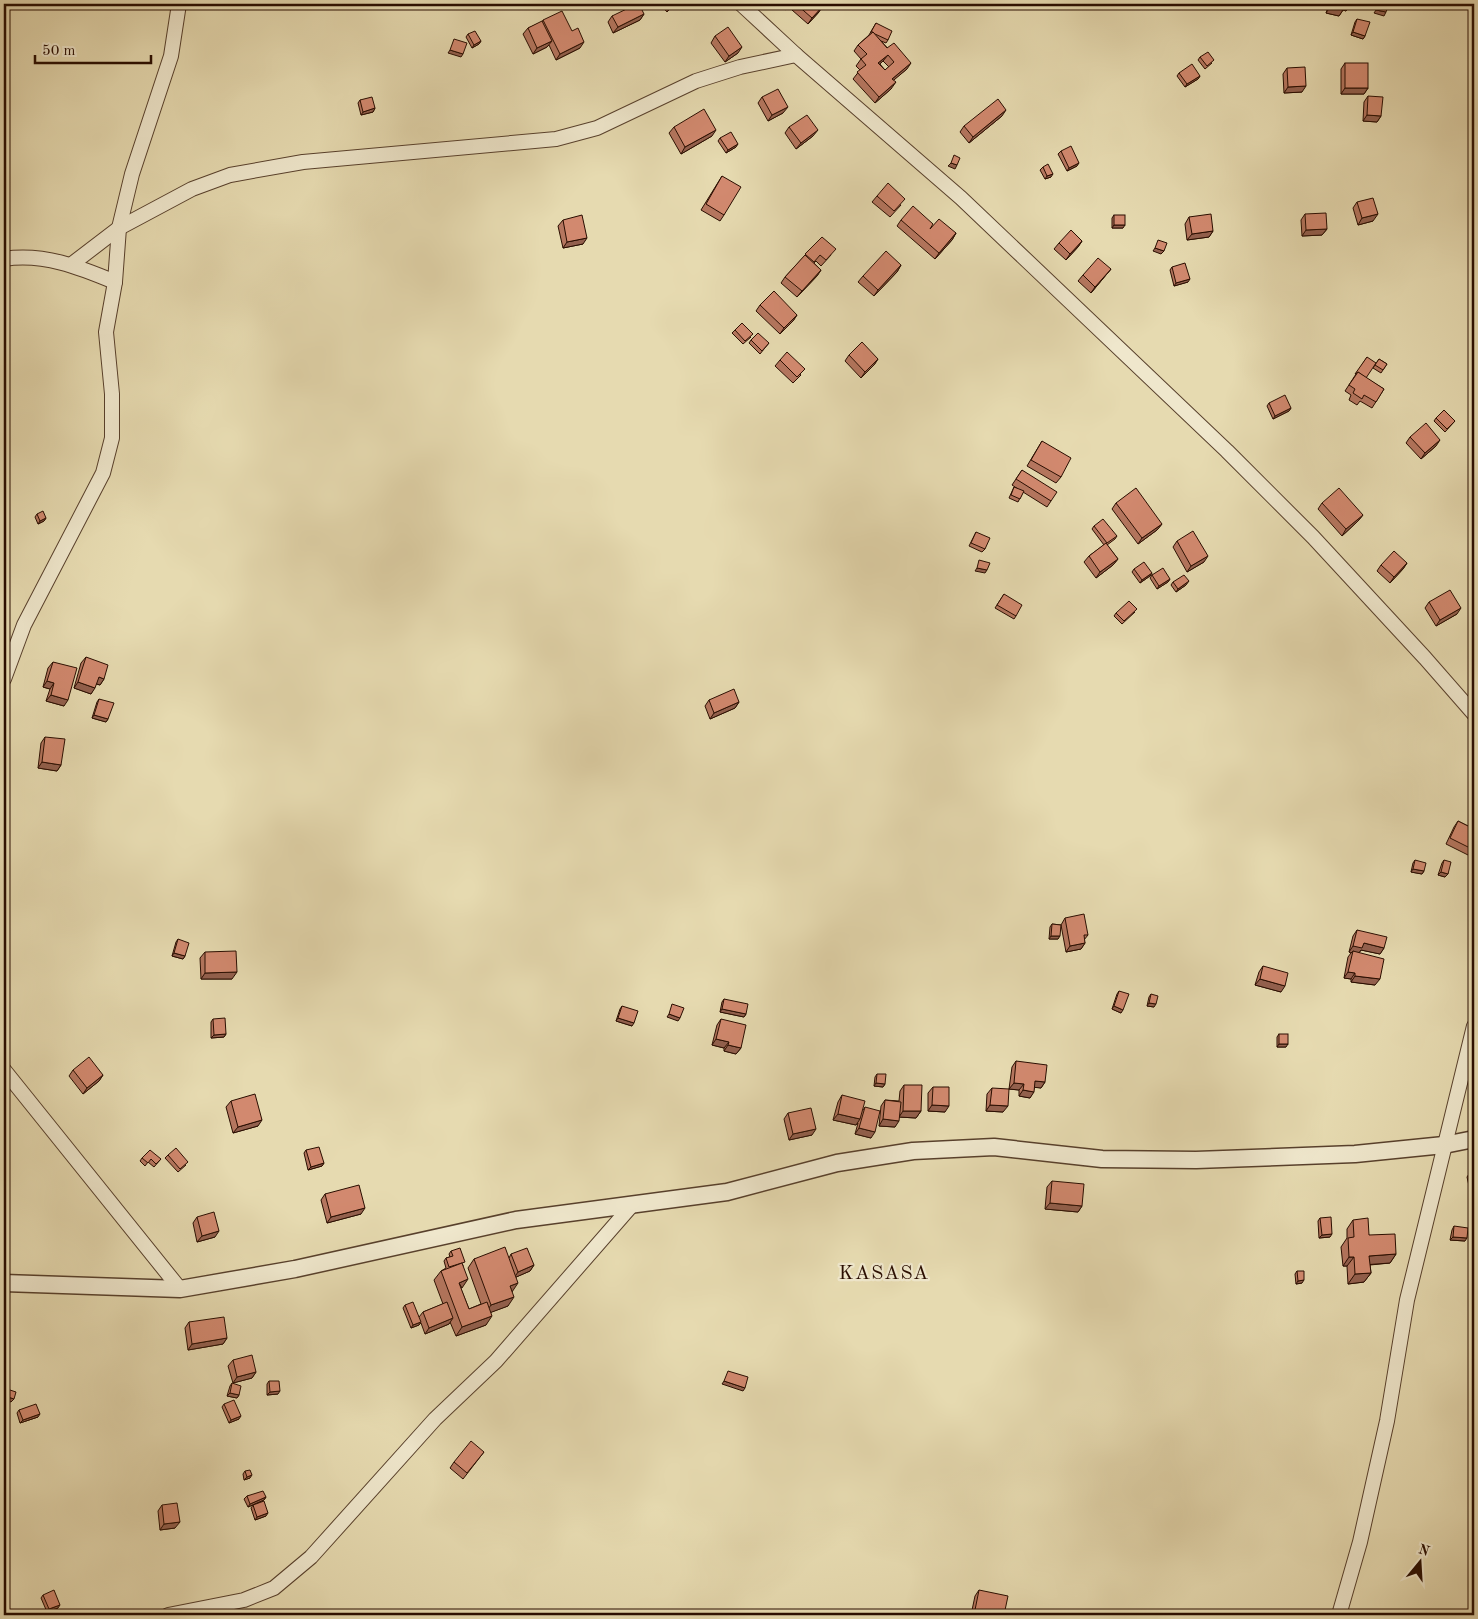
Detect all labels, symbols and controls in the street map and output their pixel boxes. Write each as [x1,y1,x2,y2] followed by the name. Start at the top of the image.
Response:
[35,32,151,64] scale bar
[42,44,76,59] text: 50 m
[839,1264,929,1284] district label: KASASA
[1396,1536,1446,1586] north arrow
[1416,1542,1431,1559] text: N

